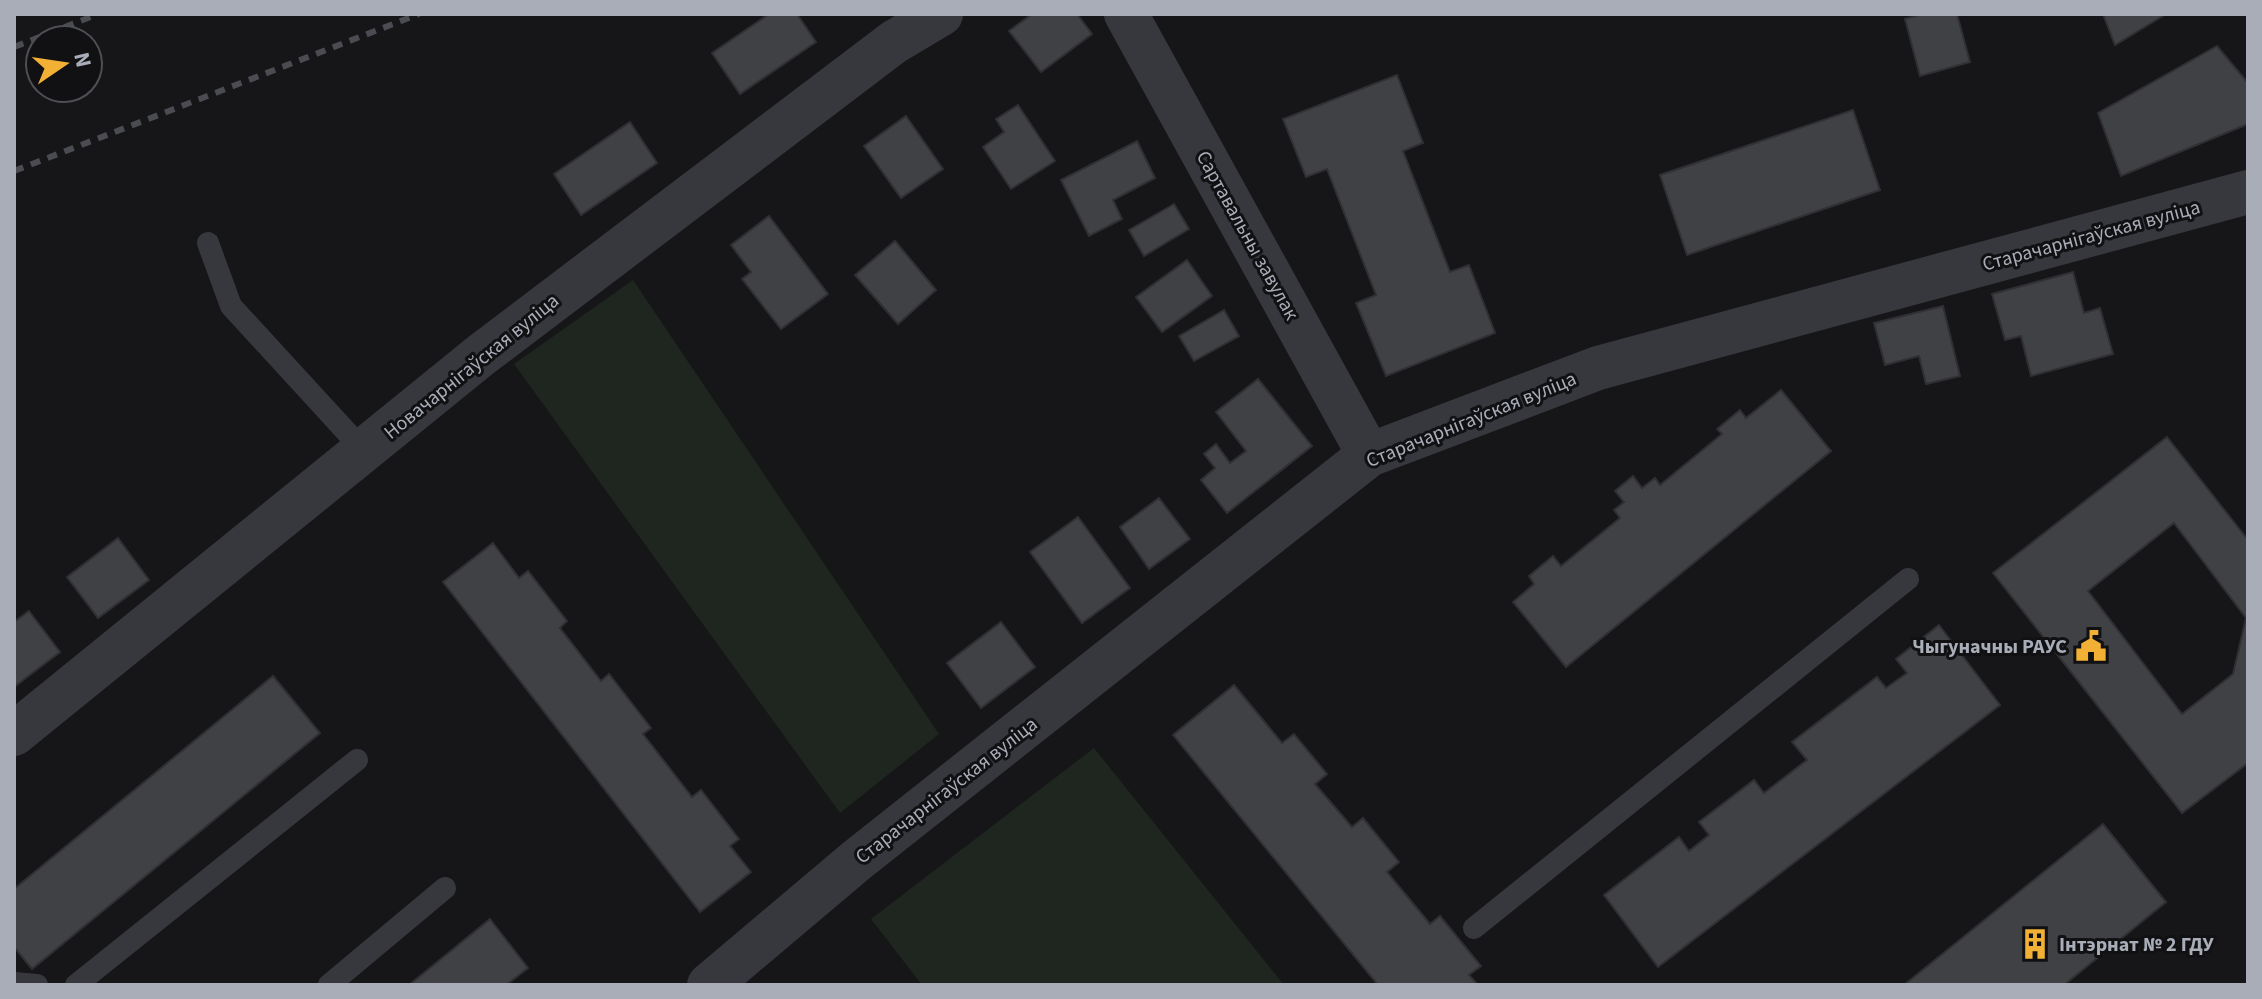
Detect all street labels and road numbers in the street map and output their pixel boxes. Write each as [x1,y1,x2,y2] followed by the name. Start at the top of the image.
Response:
[1189,146,1305,325] street label: Сартавальны завулак
[1979,193,2203,279] street label: Старачарнігаўская вуліца
[378,287,565,446] street label: Новачарнігаўская вуліца
[1362,365,1581,475] street label: Старачарнігаўская вуліца
[850,711,1044,871] street label: Старачарнігаўская вуліца

